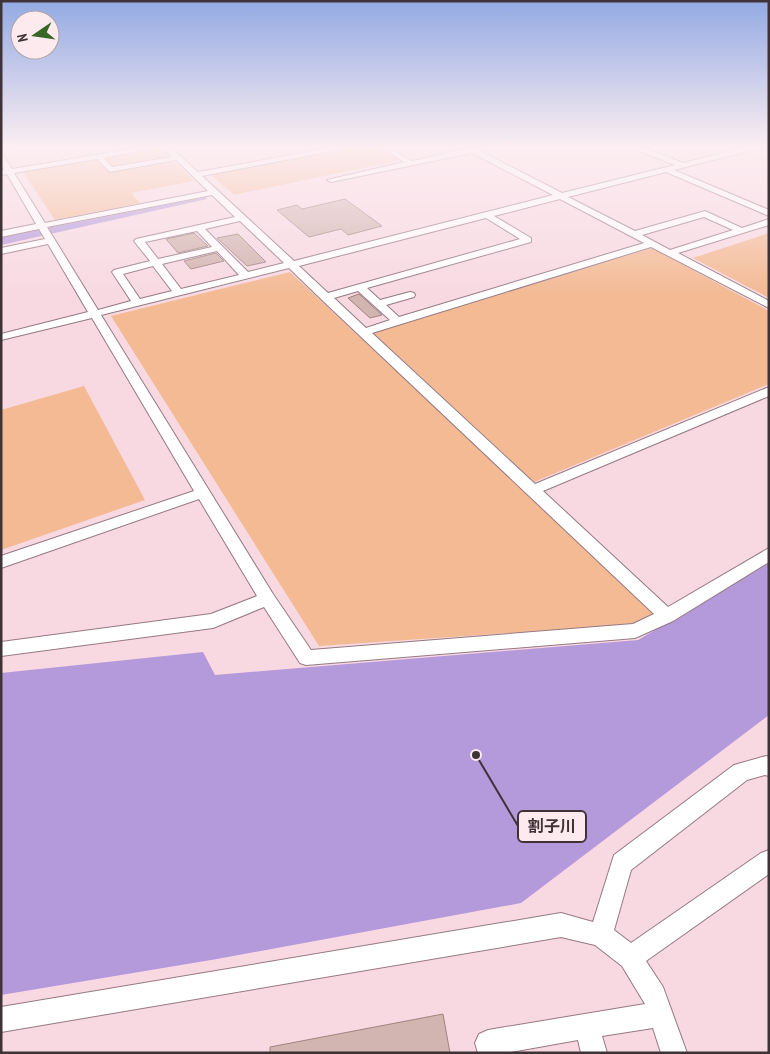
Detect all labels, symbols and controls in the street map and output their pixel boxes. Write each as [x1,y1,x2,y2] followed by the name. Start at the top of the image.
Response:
[10,10,60,60] north arrow
[13,32,32,44] text: N
[518,811,586,842] callout: 割子川
[528,816,576,836] text: 割子川

